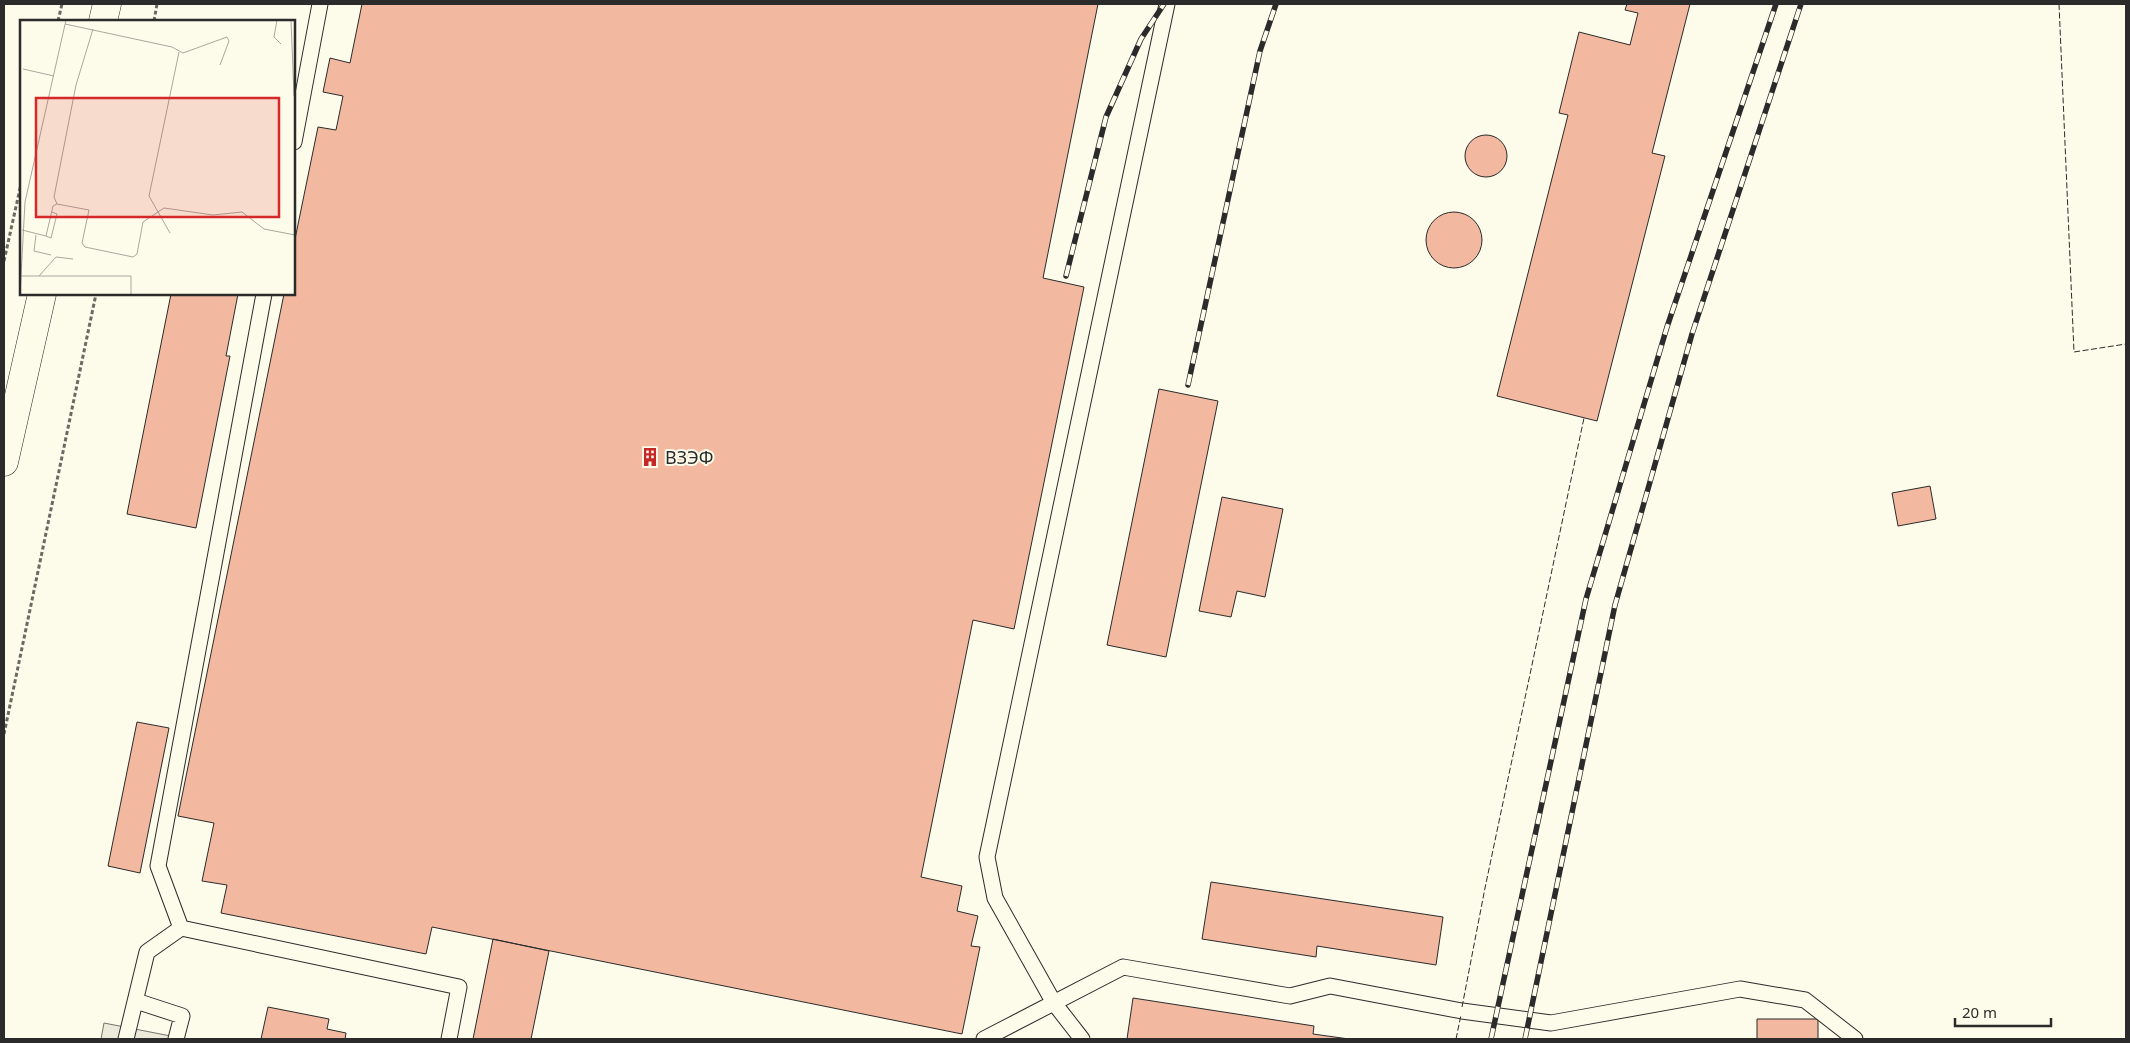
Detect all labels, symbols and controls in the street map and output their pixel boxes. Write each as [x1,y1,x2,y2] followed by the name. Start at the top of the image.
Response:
[20,20,295,295] inset map
[665,445,713,469] place label: ВЗЭФ
[639,446,661,468] building icon: ВЗЭФ
[1955,996,2051,1028] scale bar
[1962,1002,1997,1022] text: 20 m

